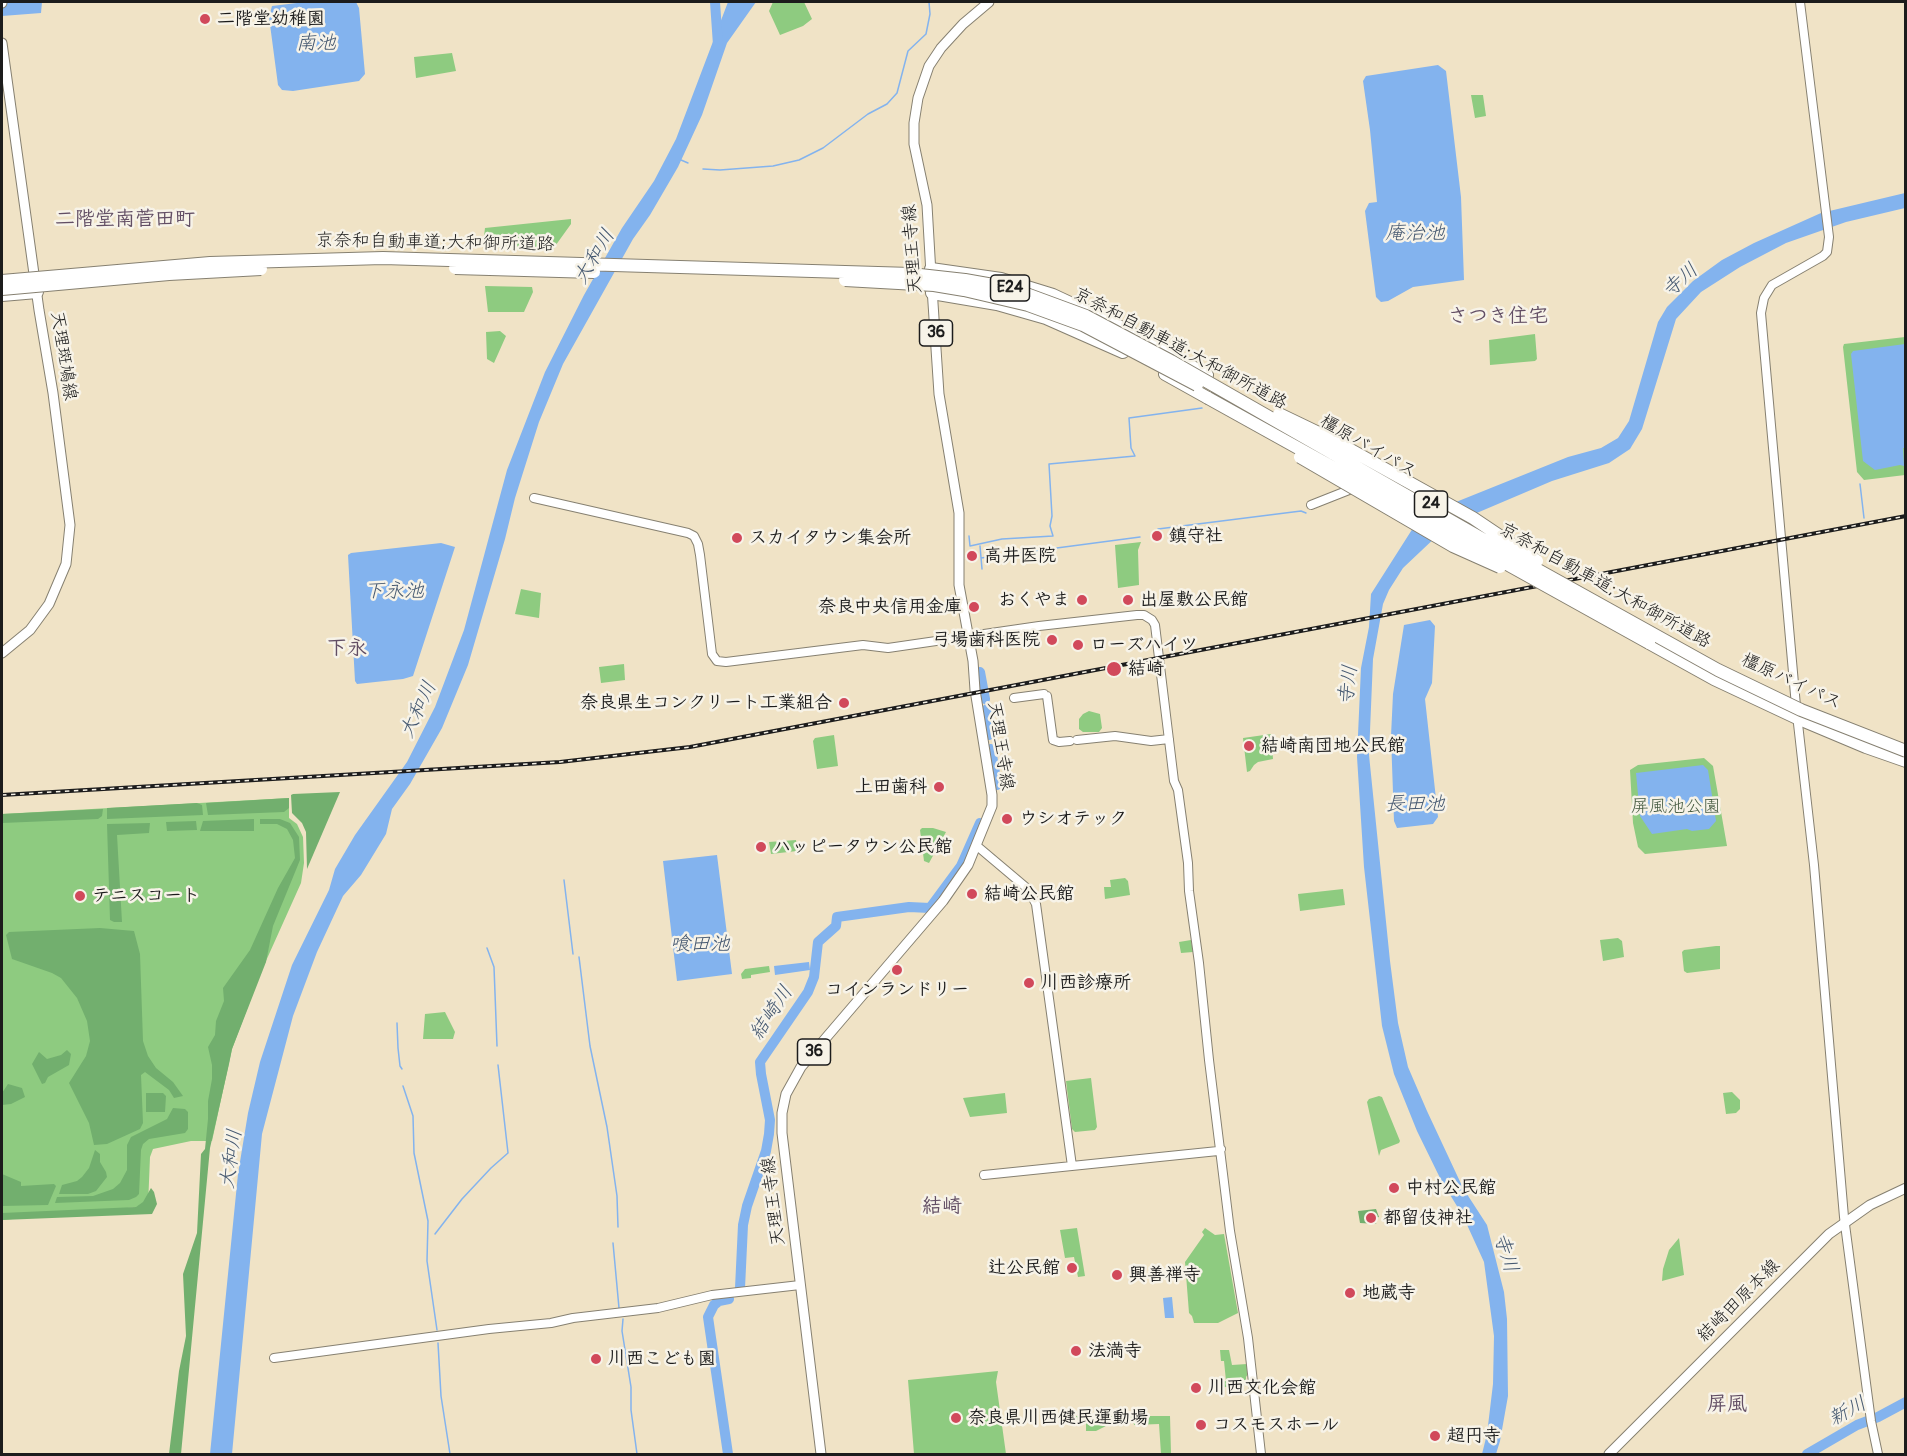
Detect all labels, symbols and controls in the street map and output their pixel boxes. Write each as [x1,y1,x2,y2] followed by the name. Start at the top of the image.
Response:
[217,8,325,30] place label: 二階堂幼稚園
[198,12,212,26] marker: 二階堂幼稚園
[296,32,336,56] water label: 南池
[899,203,927,295] street label: 天理王寺線
[55,208,195,232] district label: 二階堂南菅田町
[1385,222,1445,246] water label: 庵治池
[569,225,621,289] water label: 大和川
[315,230,555,256] street label: 京奈和自動車道;大和御所道路
[1658,259,1704,303] water label: 寺川
[990,275,1030,301] road number: E24
[1069,283,1291,415] street label: 京奈和自動車道;大和御所道路
[1448,305,1548,329] district label: さつき住宅
[45,310,81,402] street label: 天理斑鳩線
[920,320,952,346] road number: 36
[1316,411,1420,483] street label: 橿原バイパス
[1414,491,1448,517] road number: 24
[1495,519,1715,653] street label: 京奈和自動車道;大和御所道路
[1169,525,1223,547] place label: 鎮守社
[749,527,911,549] place label: スカイタウン集会所
[1150,529,1164,543] marker: 鎮守社
[730,531,744,545] marker: スカイタウン集会所
[984,545,1056,567] place label: 高井医院
[965,549,979,563] marker: 高井医院
[364,580,424,604] water label: 下永池
[998,589,1070,611] place label: おくやま
[1140,589,1248,611] place label: 出屋敷公民館
[1075,593,1089,607] marker: おくやま
[1121,593,1135,607] marker: 出屋敷公民館
[818,596,962,618] place label: 奈良中央信用金庫
[967,600,981,614] marker: 奈良中央信用金庫
[932,629,1040,651] place label: 弓場歯科医院
[1045,633,1059,647] marker: 弓場歯科医院
[1090,634,1198,656] place label: ローズハイツ
[327,637,367,661] district label: 下永
[1071,638,1085,652] marker: ローズハイツ
[1737,649,1845,715] street label: 橿原バイパス
[1128,658,1164,680] place label: 結崎
[1105,660,1123,678] marker: 結崎
[1335,664,1363,706] water label: 寺川
[395,678,443,742] water label: 大和川
[580,692,832,714] place label: 奈良県生コンクリート工業組合
[837,696,851,710] marker: 奈良県生コンクリート工業組合
[982,700,1018,792] street label: 天理王寺線
[1261,735,1405,757] place label: 結崎南団地公民館
[1242,739,1256,753] marker: 結崎南団地公民館
[855,776,927,798] place label: 上田歯科
[932,780,946,794] marker: 上田歯科
[1385,793,1445,817] water label: 長田池
[1631,796,1721,818] park label: 屏風池公園
[1019,808,1127,830] place label: ウシオテック
[1000,812,1014,826] marker: ウシオテック
[773,836,952,858] place label: ハッピータウン公民館
[754,840,768,854] marker: ハッピータウン公民館
[984,883,1074,905] place label: 結崎公民館
[92,885,200,907] place label: テニスコート
[965,887,979,901] marker: 結崎公民館
[73,889,87,903] marker: テニスコート
[670,933,730,957] water label: 喰田池
[890,963,904,977] marker: コインランドリー
[1041,972,1131,994] place label: 川西診療所
[1022,976,1036,990] marker: 川西診療所
[825,979,969,1001] place label: コインランドリー
[745,981,799,1045] water label: 結崎川
[798,1039,830,1065] road number: 36
[216,1128,248,1190] water label: 大和川
[758,1155,790,1247] street label: 天理王寺線
[1406,1177,1496,1199] place label: 中村公民館
[1387,1181,1401,1195] marker: 中村公民館
[922,1195,962,1219] district label: 結崎
[1383,1207,1473,1229] place label: 都留伎神社
[1364,1211,1378,1225] marker: 都留伎神社
[1488,1230,1522,1276] water label: 寺川
[1693,1255,1785,1347] street label: 結崎田原本線
[988,1257,1060,1279] place label: 辻公民館
[1065,1261,1079,1275] marker: 辻公民館
[1129,1264,1201,1286] place label: 興善禅寺
[1110,1268,1124,1282] marker: 興善禅寺
[1362,1282,1416,1304] place label: 地蔵寺
[1343,1286,1357,1300] marker: 地蔵寺
[1088,1340,1142,1362] place label: 法満寺
[1069,1344,1083,1358] marker: 法満寺
[608,1348,716,1370] place label: 川西こども園
[589,1352,603,1366] marker: 川西こども園
[1208,1377,1316,1399] place label: 川西文化会館
[1189,1381,1203,1395] marker: 川西文化会館
[1825,1392,1871,1432] water label: 新川
[1707,1393,1747,1417] district label: 屏風
[968,1407,1148,1429] place label: 奈良県川西健民運動場
[949,1411,963,1425] marker: 奈良県川西健民運動場
[1213,1414,1339,1436] place label: コスモスホール
[1194,1418,1208,1432] marker: コスモスホール
[1447,1425,1501,1447] place label: 超円寺
[1428,1429,1442,1443] marker: 超円寺

